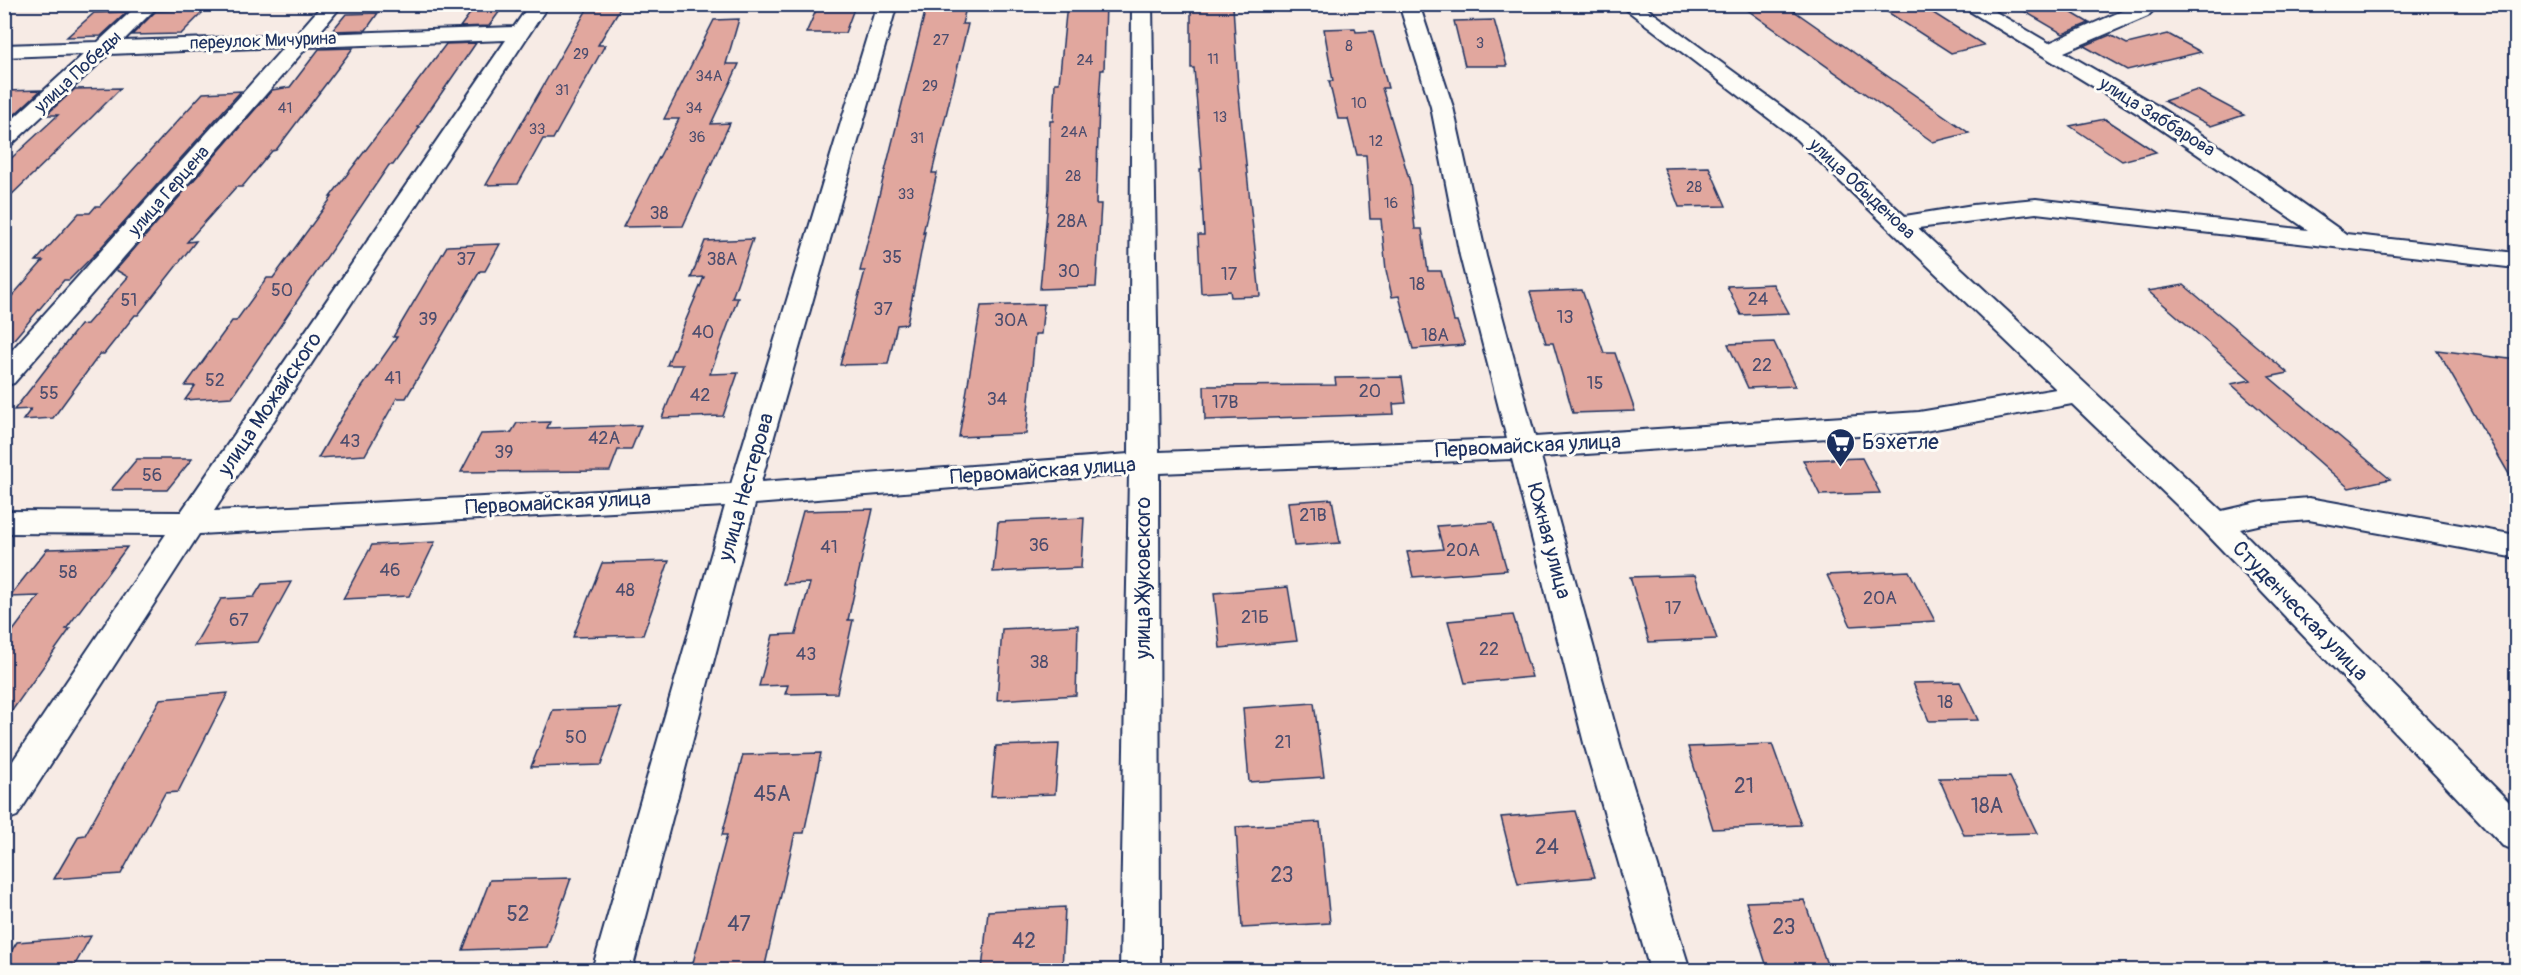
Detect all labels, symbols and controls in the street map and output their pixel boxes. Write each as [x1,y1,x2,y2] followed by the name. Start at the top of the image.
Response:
[29,26,126,119] street label: улица Победы
[189,27,337,55] street label: переулок Мичурина
[933,31,949,50] house number: 27
[1476,34,1484,53] house number: 3
[1345,37,1353,56] house number: 8
[573,45,589,64] house number: 29
[1207,50,1219,69] house number: 11
[1076,51,1094,70] house number: 24
[696,67,723,86] house number: 34А
[2094,72,2219,162] street label: улица Зяббарова
[922,77,938,96] house number: 29
[555,81,569,100] house number: 31
[1351,94,1367,113] house number: 10
[278,99,292,118] house number: 41
[685,99,703,118] house number: 34
[1213,108,1227,127] house number: 13
[529,120,545,139] house number: 33
[1061,123,1088,142] house number: 24А
[688,128,706,147] house number: 36
[910,129,924,148] house number: 31
[1369,132,1383,151] house number: 12
[1803,133,1920,244] street label: улица Обыденова
[123,141,214,242] street label: улица Герцена
[1065,167,1081,186] house number: 28
[1686,178,1702,197] house number: 28
[898,185,914,204] house number: 33
[1384,194,1398,213] house number: 16
[649,202,669,225] house number: 38
[1057,210,1088,233] house number: 28А
[882,246,902,269] house number: 35
[456,248,476,271] house number: 37
[707,248,738,271] house number: 38А
[1058,260,1080,283] house number: 30
[1221,263,1238,286] house number: 17
[1409,273,1425,296] house number: 18
[271,279,293,302] house number: 50
[1748,288,1769,311] house number: 24
[121,289,137,312] house number: 51
[873,298,893,321] house number: 37
[1556,306,1574,329] house number: 13
[418,308,438,331] house number: 39
[994,309,1028,332] house number: 30А
[692,321,714,344] house number: 40
[1421,324,1449,347] house number: 18А
[211,327,328,482] street label: улица Можайского
[1752,354,1772,377] house number: 22
[384,367,402,390] house number: 41
[205,369,225,392] house number: 52
[1587,372,1603,395] house number: 15
[1359,380,1381,403] house number: 20
[39,382,59,405] house number: 55
[690,384,710,407] house number: 42
[987,388,1008,411] house number: 34
[1212,391,1238,414] house number: 17В
[712,410,780,565] street label: улица Нестерова
[1825,426,1857,468] supermarket icon: Бэхетле
[588,427,620,450] house number: 42А
[1434,428,1622,464] street label: Первомайская улица
[1862,429,1939,456] place label: Бэхетле
[340,430,360,453] house number: 43
[494,441,514,464] house number: 39
[949,451,1137,491] street label: Первомайская улица
[142,464,162,487] house number: 56
[1521,480,1577,602] street label: Южная улица
[464,485,652,521] street label: Первомайская улица
[1130,497,1157,660] street label: улица Жуковского
[1299,504,1327,527] house number: 21В
[1029,534,1049,557] house number: 36
[2226,535,2374,687] street label: Студенческая улица
[820,536,838,559] house number: 41
[1446,539,1480,562] house number: 20А
[380,559,400,582] house number: 46
[59,561,77,584] house number: 58
[615,579,635,602] house number: 48
[1863,587,1897,610] house number: 20А
[1665,597,1682,620] house number: 17
[1241,606,1269,629] house number: 21Б
[229,609,249,632] house number: 67
[1479,638,1499,661] house number: 22
[796,643,816,666] house number: 43
[1029,651,1049,674] house number: 38
[1937,691,1953,714] house number: 18
[565,726,587,749] house number: 50
[1274,731,1292,754] house number: 21
[1734,773,1754,800] house number: 21
[753,781,791,808] house number: 45А
[1971,793,2003,820] house number: 18А
[1535,834,1559,861] house number: 24
[1271,862,1293,889] house number: 23
[506,901,530,928] house number: 52
[727,911,751,938] house number: 47
[1773,914,1795,941] house number: 23
[1012,928,1036,955] house number: 42

